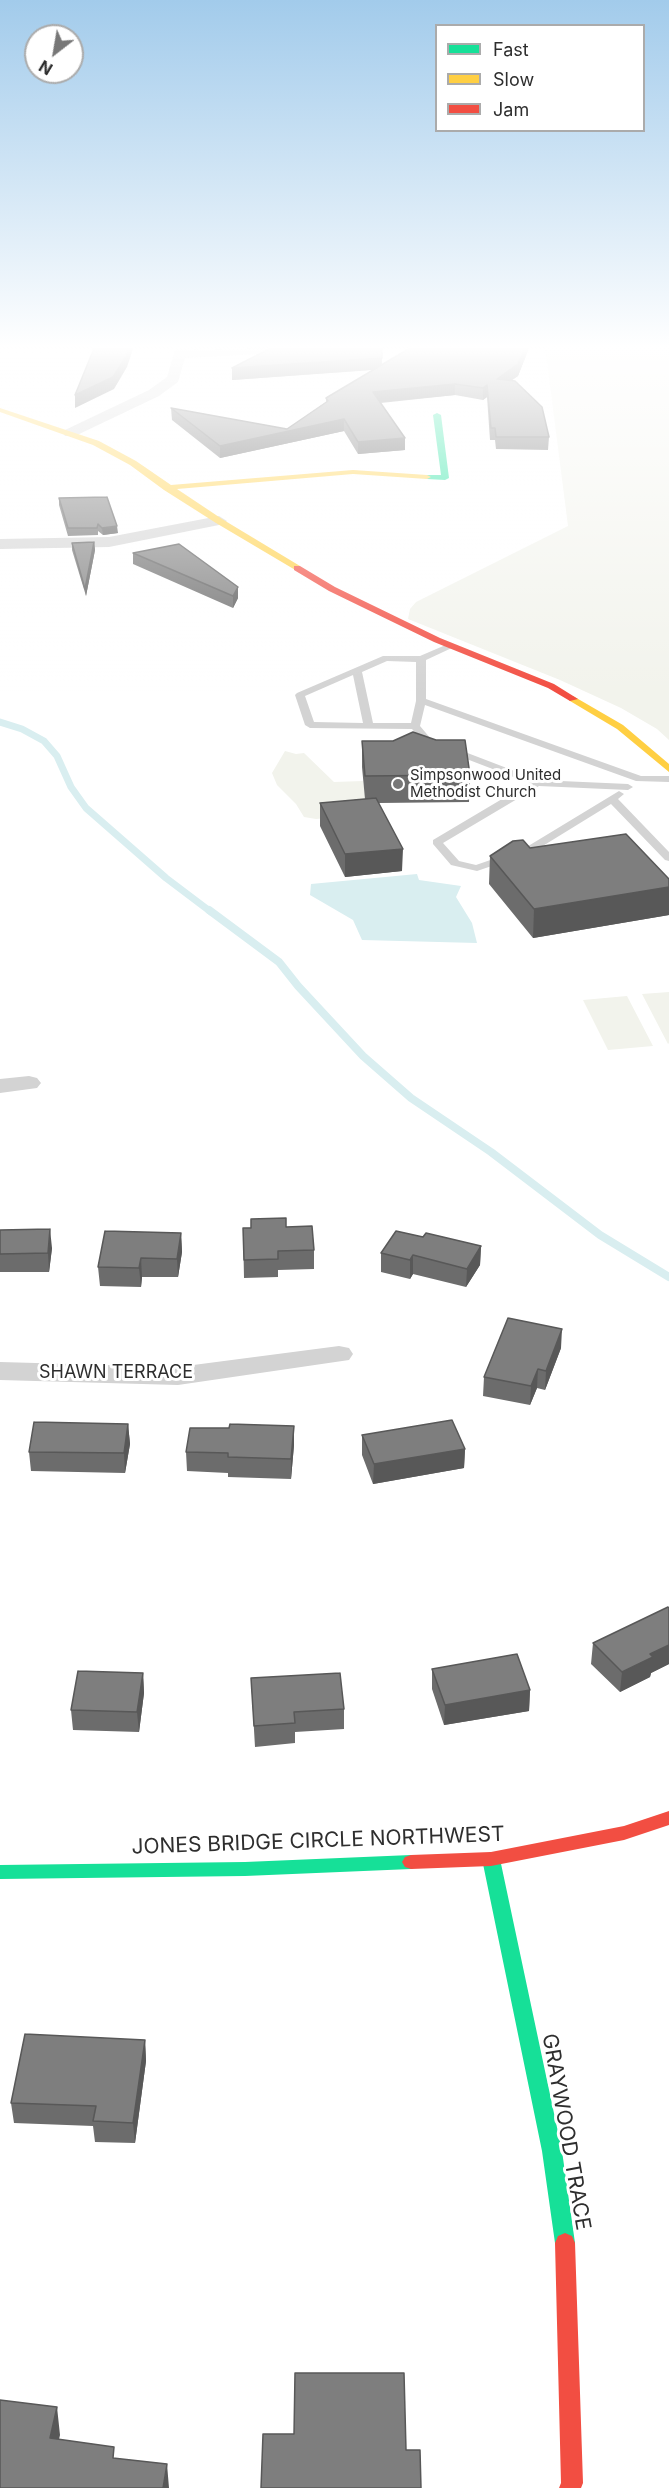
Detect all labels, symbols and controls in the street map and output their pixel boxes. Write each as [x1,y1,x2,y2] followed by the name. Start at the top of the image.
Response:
[24,24,84,84] north arrow
[435,24,645,132] legend
[493,39,529,60] text: Fast
[35,56,56,79] text: N
[493,69,534,90] text: Slow
[493,99,529,120] text: Jam
[410,766,561,801] place label: Simpsonwood United Methodist Church
[391,777,405,791] marker: Simpsonwood United Methodist Church
[39,1362,193,1384] street label: SHAWN TERRACE
[131,1822,505,1860] street label: JONES BRIDGE CIRCLE NORTHWEST
[536,2032,596,2232] street label: GRAYWOOD TRACE

